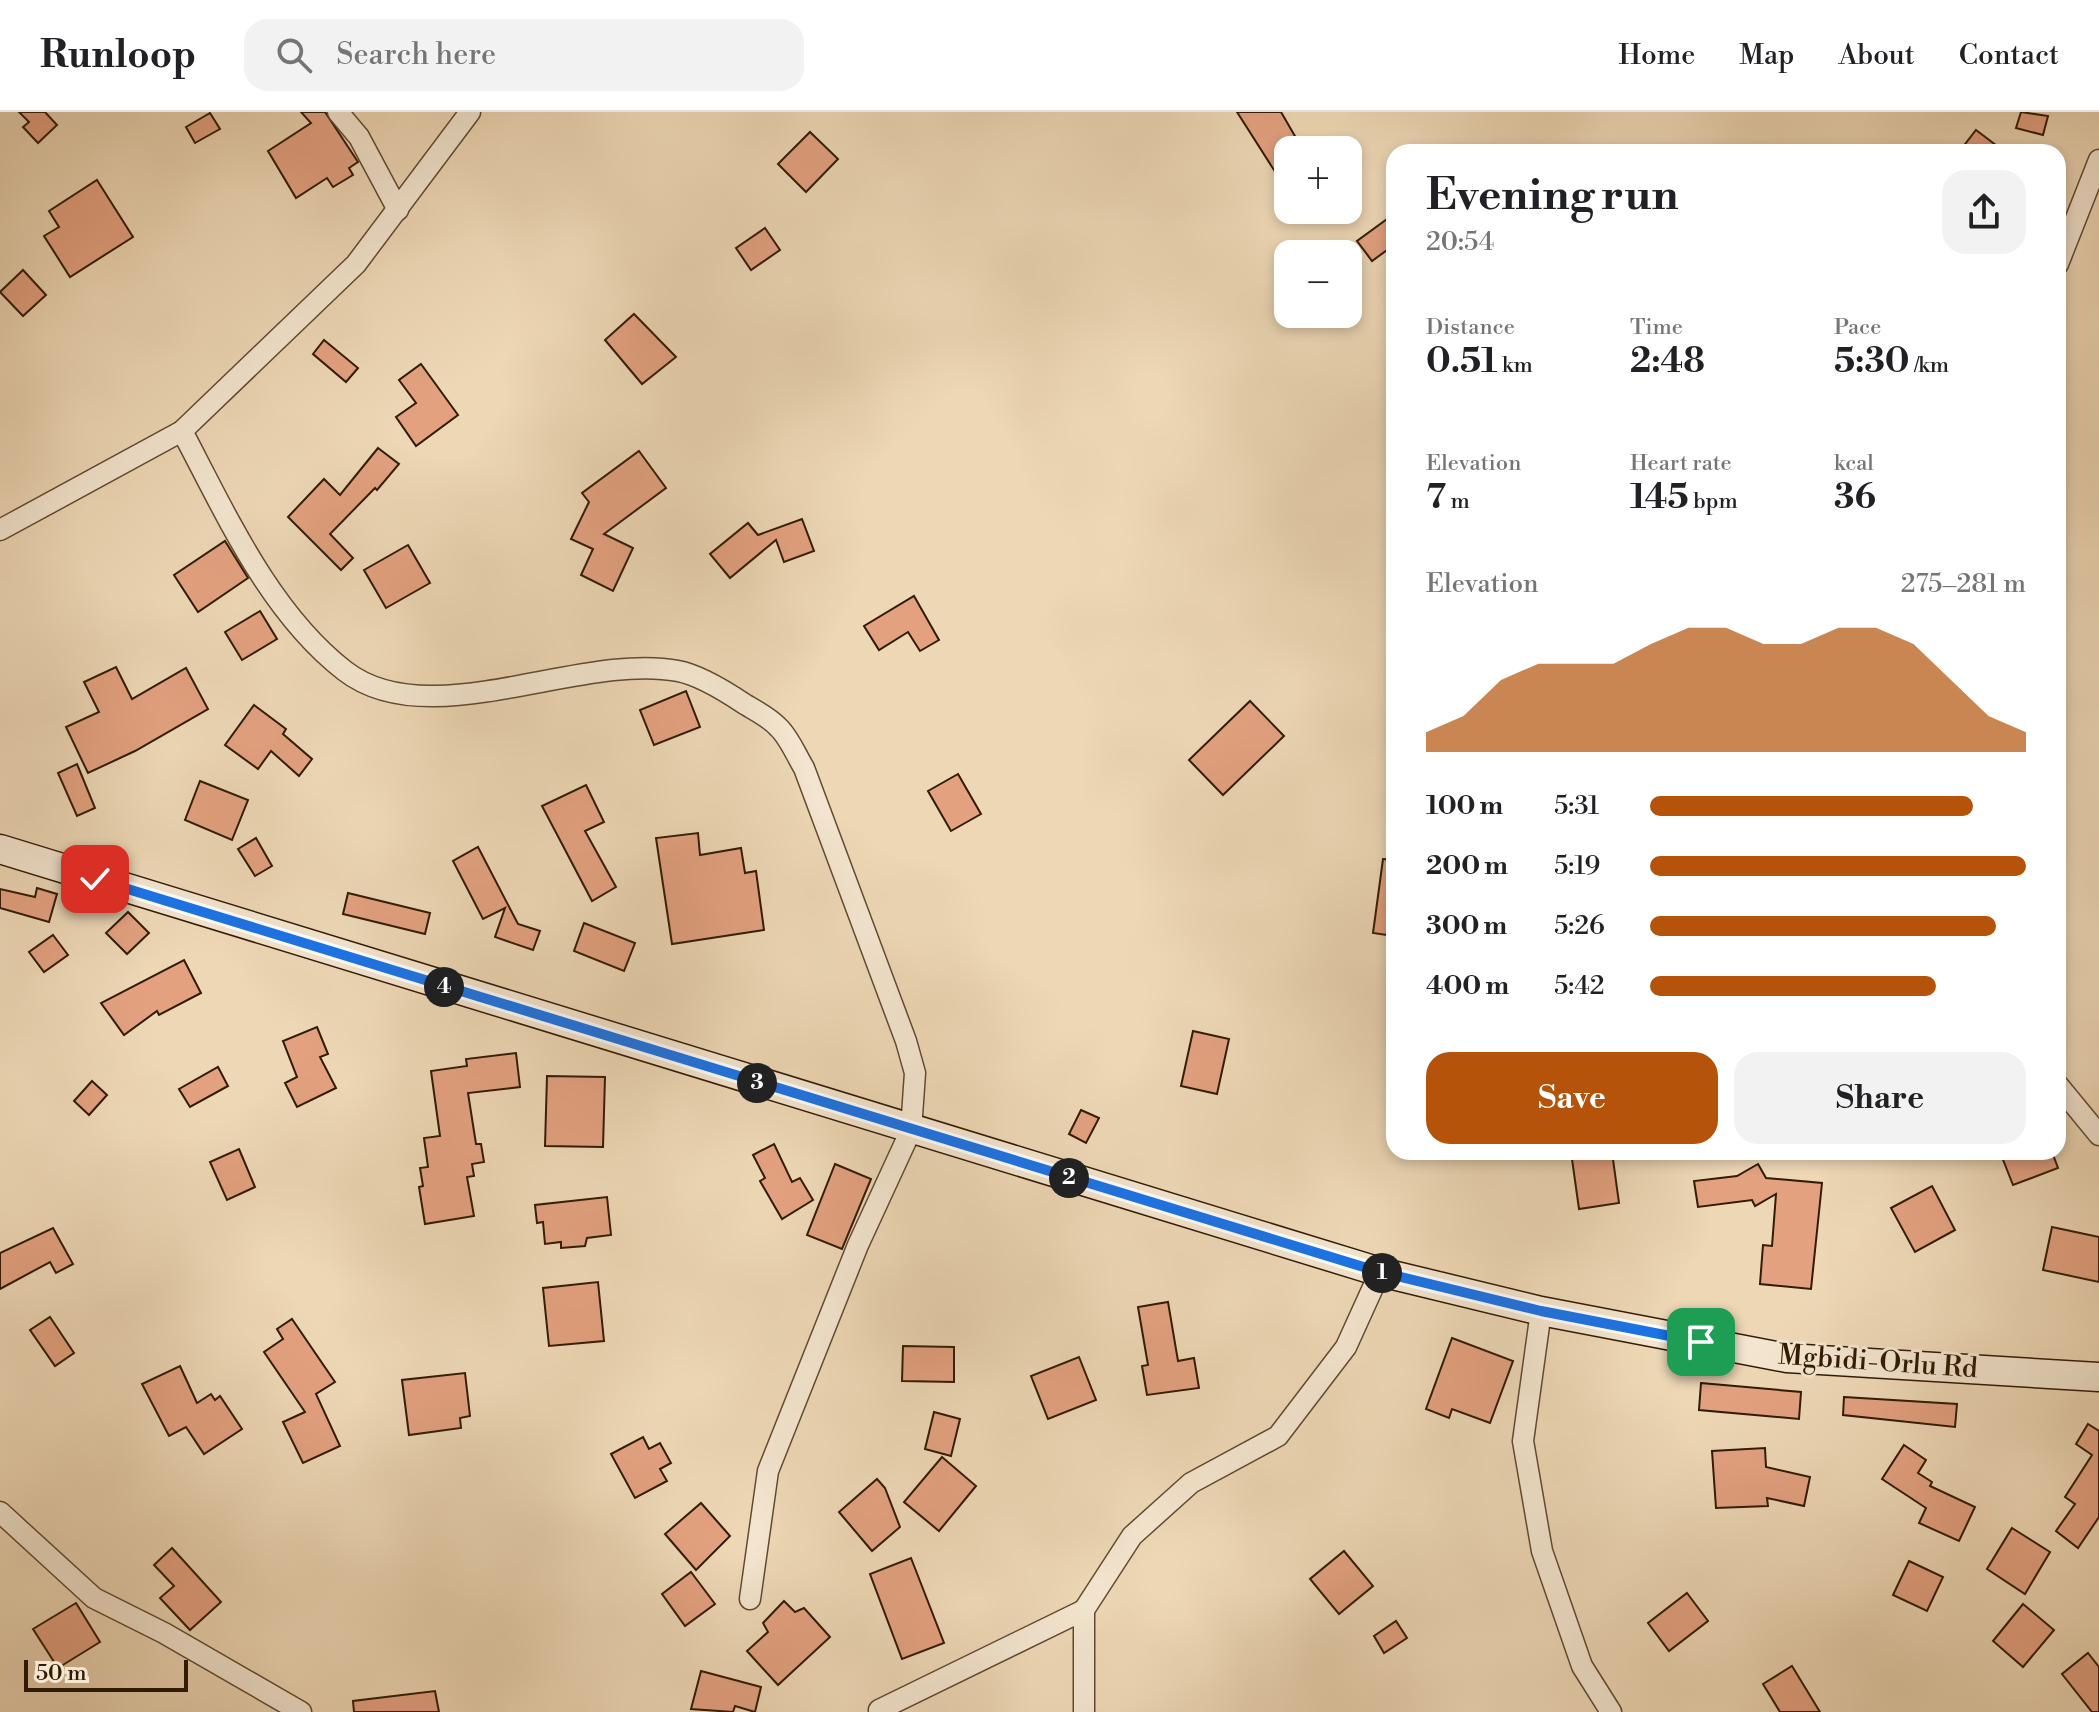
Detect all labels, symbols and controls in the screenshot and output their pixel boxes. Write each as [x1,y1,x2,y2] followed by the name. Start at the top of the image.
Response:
[244,19,804,91] search box
[40,32,196,79] text: Runloop
[272,33,316,77] icon: search
[336,36,496,74] text: Search here
[1619,38,1695,73] text: Home
[1739,38,1794,73] text: Map
[1838,38,1915,73] text: About
[1959,38,2059,73] text: Contact
[1274,136,1362,328] map controls
[1274,136,1362,224] button: +
[1426,168,1679,223] text: Evening run
[1942,170,2026,254] button: share
[1426,226,1494,258] text: 20:54
[1274,240,1362,328] button: −
[1426,314,1515,341] text: Distance
[1630,314,1683,341] text: Time
[1834,314,1881,341] text: Pace
[1426,341,1497,383] text: 0.51
[1630,341,1705,383] text: 2:48
[1834,341,1910,383] text: 5:30
[1497,352,1533,379] text: km
[1910,352,1949,379] text: /km
[1426,450,1521,477] text: Elevation
[1630,450,1732,477] text: Heart rate
[1834,450,1874,477] text: kcal
[1426,477,1446,519] text: 7
[1630,477,1689,519] text: 145
[1834,477,1876,519] text: 36
[1446,488,1470,515] text: m
[1689,488,1738,515] text: bpm
[1426,568,1539,600] text: Elevation
[1901,568,2026,600] text: 275–281 m
[1426,790,1503,822] text: 100 m
[1554,790,1599,822] text: 5:31
[61,845,129,913] pin
[1426,850,1508,882] text: 200 m
[1554,850,1600,882] text: 5:19
[73,857,117,901] icon: check
[1426,910,1507,942] text: 300 m
[1554,910,1605,942] text: 5:26
[424,967,464,1007] pin: 4
[1426,970,1509,1002] text: 400 m
[1554,970,1605,1002] text: 5:42
[437,973,451,1000] text: 4
[1426,1052,1718,1144] button: Save
[1734,1052,2026,1144] button: Share
[737,1063,777,1103] pin: 3
[750,1069,764,1096] text: 3
[1049,1158,1089,1198] pin: 2
[1062,1164,1076,1191] text: 2
[1362,1253,1402,1293] pin: 1
[1377,1259,1387,1286] text: 1
[1667,1308,1735,1376] pin
[1679,1320,1723,1364] icon: arrive
[1777,1338,1979,1386] street label: Mgbidi-Orlu Rd
[24,1656,188,1692] scale bar
[36,1660,87,1687] text: 50 m

